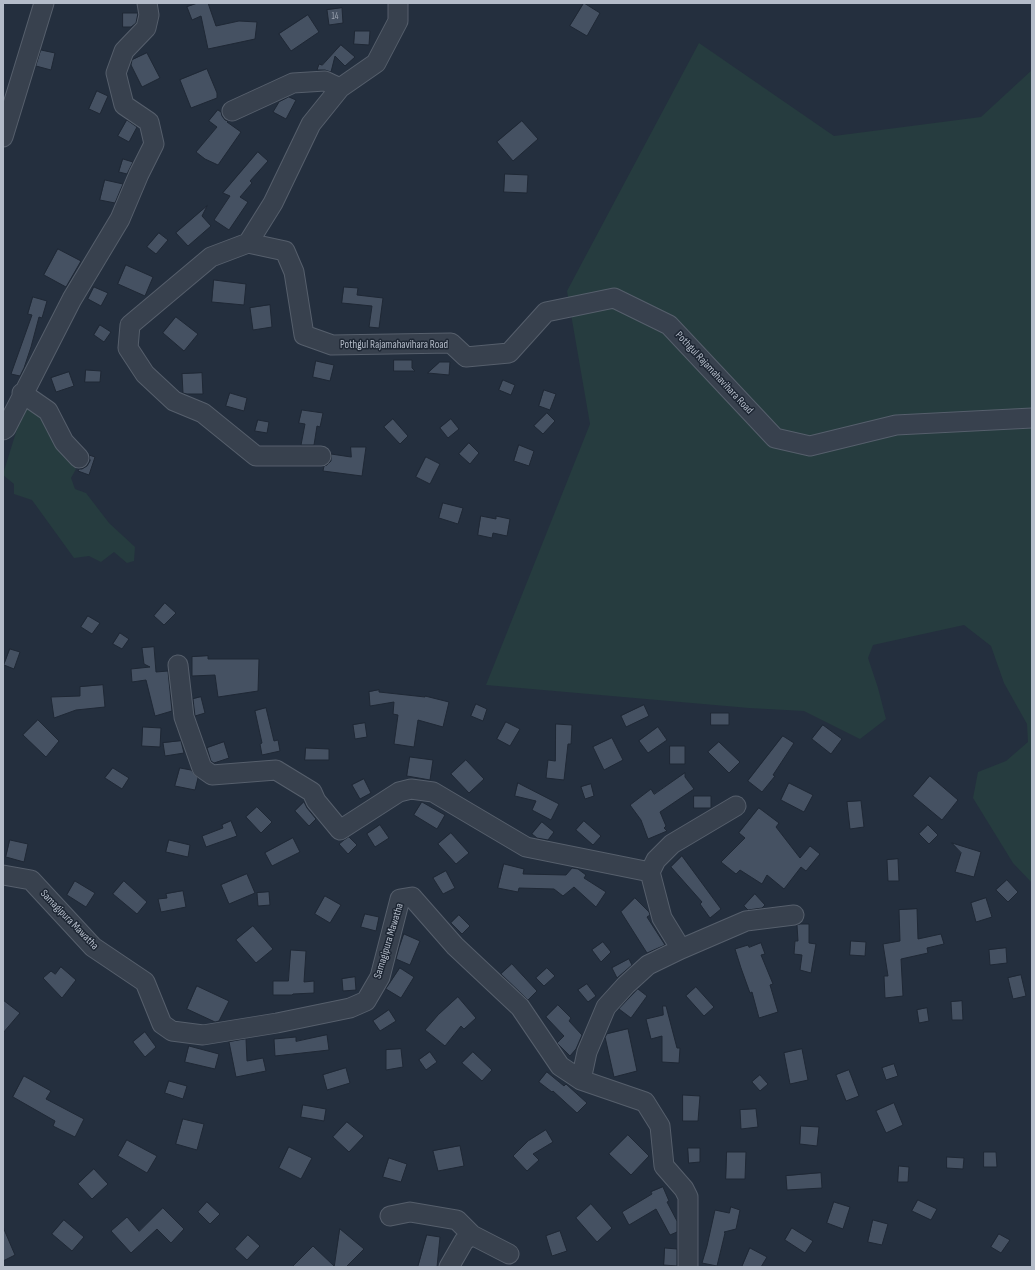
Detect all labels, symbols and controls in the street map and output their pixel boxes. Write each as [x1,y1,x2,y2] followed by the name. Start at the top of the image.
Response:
[332,12,338,22] house number: 14
[672,329,756,417] street label: Pothgul Rajamahavihara Road
[340,338,448,352] street label: Pothgul Rajamahavihara Road
[37,887,101,953] street label: Samagipura Mawatha
[371,902,407,980] street label: Samagipura Mawatha

